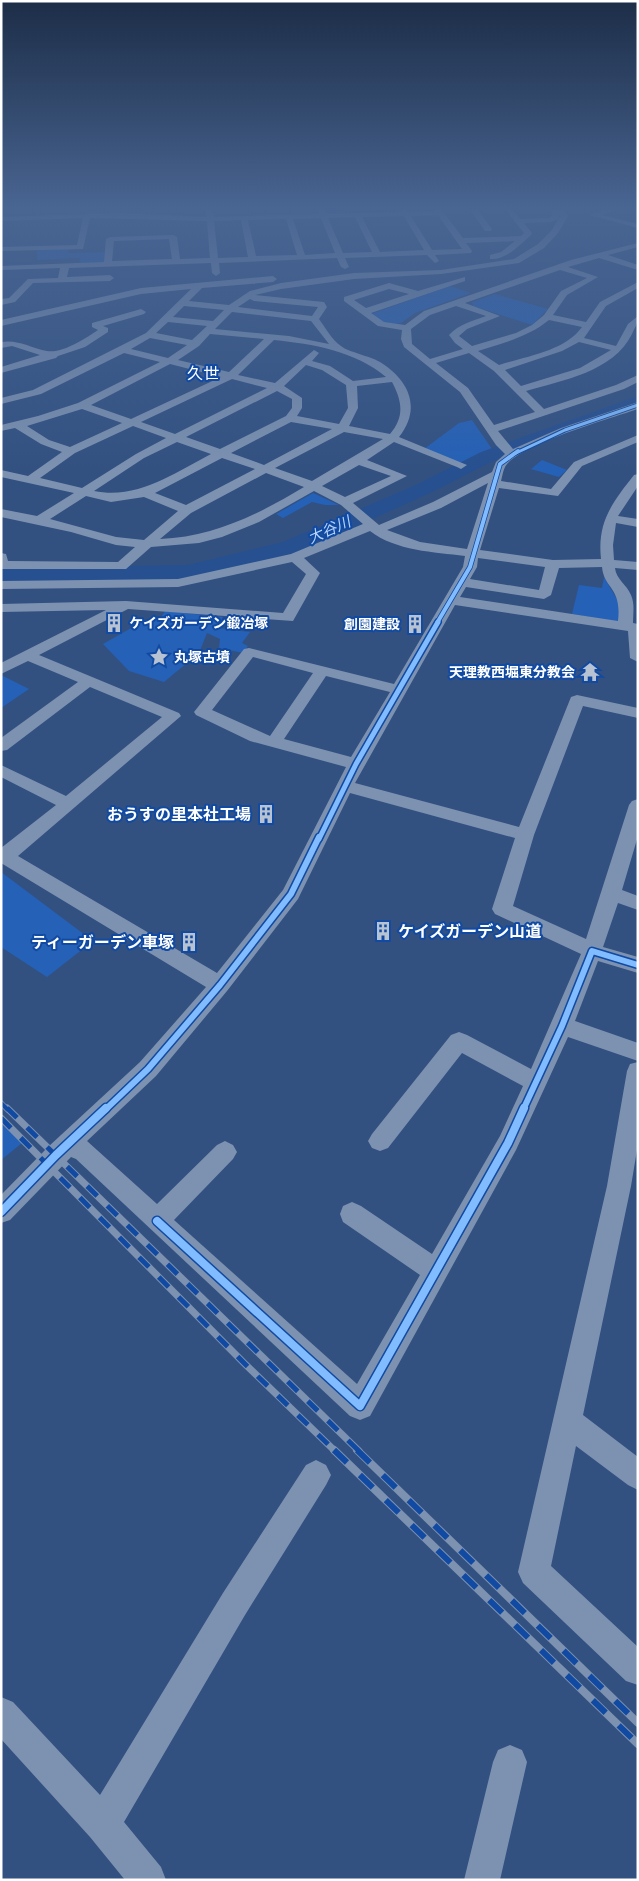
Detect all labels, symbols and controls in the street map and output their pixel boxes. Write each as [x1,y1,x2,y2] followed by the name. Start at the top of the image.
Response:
[187,364,219,383] district label: 久世
[305,512,355,547] water label: 大谷川
[103,612,125,634] building icon: ケイズガーデン鍛冶塚
[404,613,426,635] building icon: 創園建設
[129,614,268,632] place label: ケイズガーデン鍛冶塚
[344,615,400,633] place label: 創園建設
[148,646,170,668] place icon: 丸塚古墳
[174,648,230,666] place label: 丸塚古墳
[579,661,601,683] temple icon: 天理教西堀東分教会
[449,663,575,681] place label: 天理教西堀東分教会
[255,803,277,825] building icon: おうすの里本社工場
[107,805,251,824] place label: おうすの里本社工場
[372,920,394,942] building icon: ケイズガーデン山道
[398,922,541,941] place label: ケイズガーデン山道
[178,931,200,953] building icon: ティーガーデン車塚
[31,933,174,952] place label: ティーガーデン車塚

